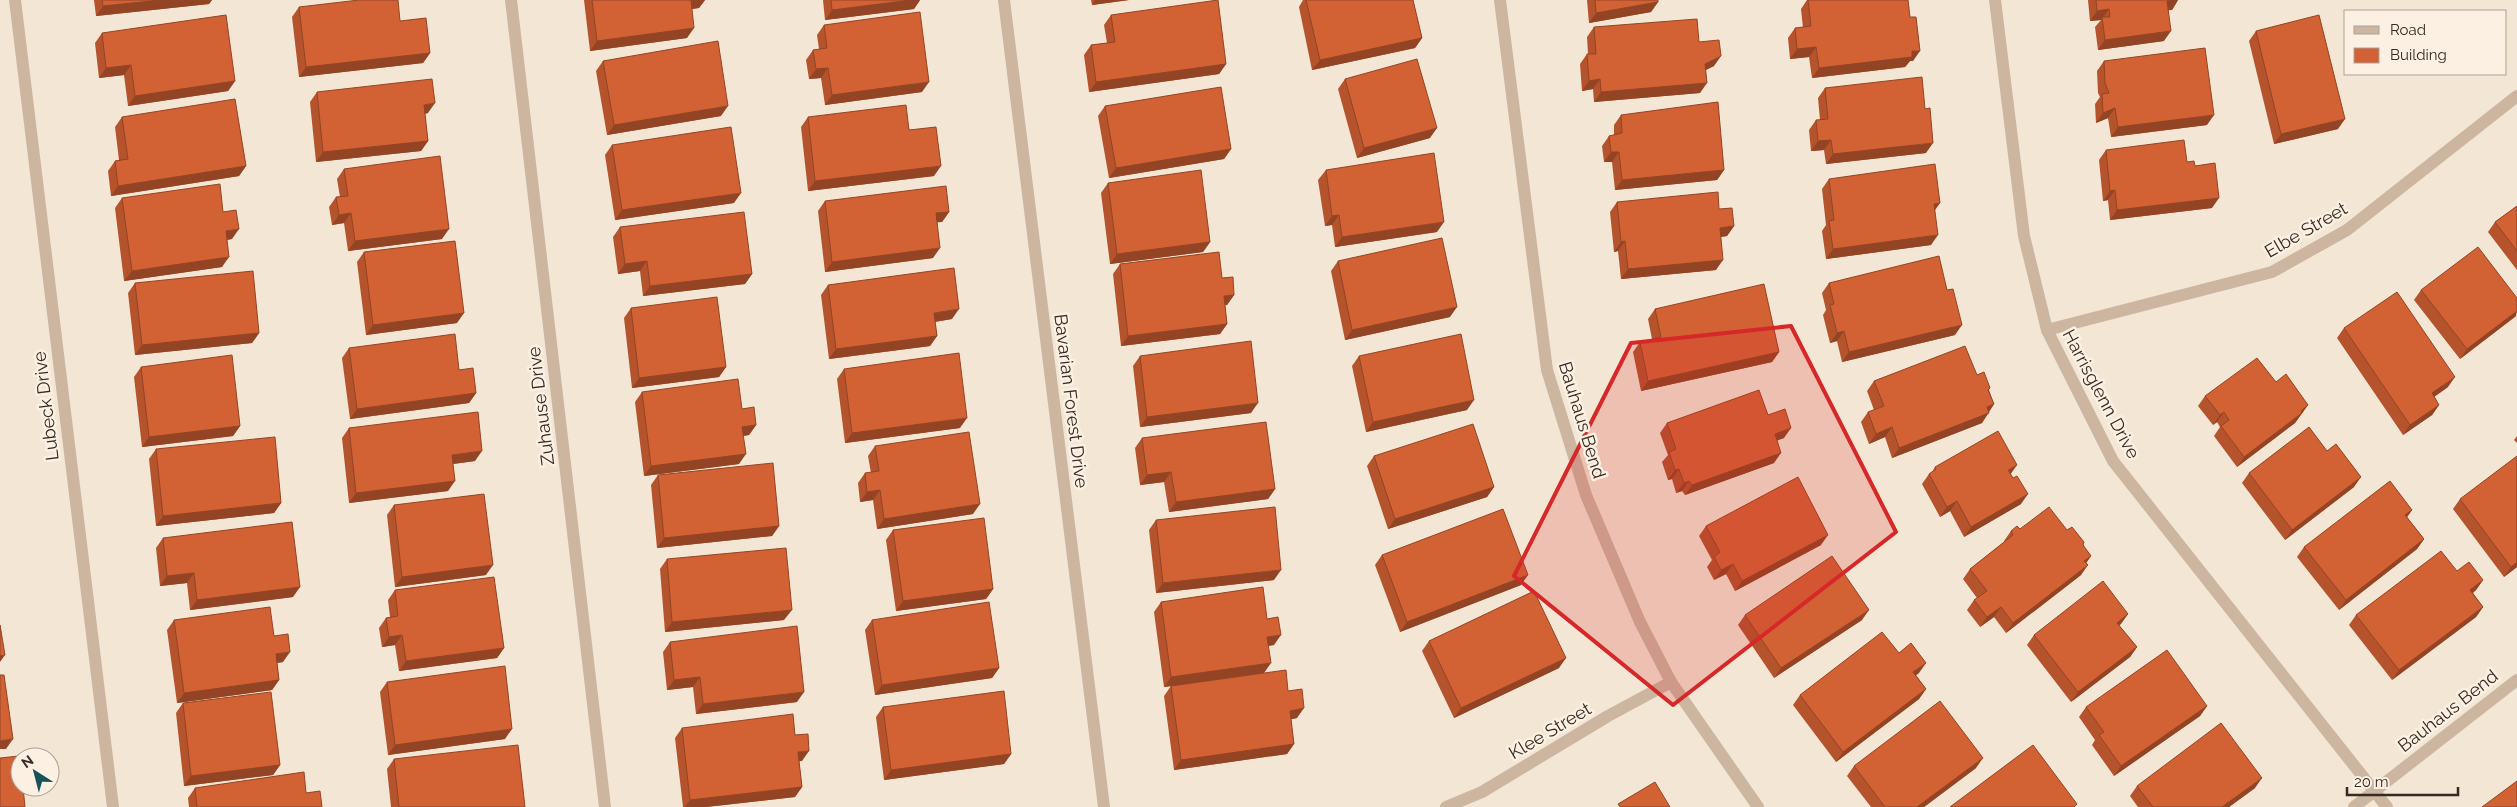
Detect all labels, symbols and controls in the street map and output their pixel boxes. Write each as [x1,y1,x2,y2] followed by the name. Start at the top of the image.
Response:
[2344,10,2507,75] legend
[2390,21,2426,39] text: Road
[2390,46,2447,64] text: Building
[2261,197,2351,262] street label: Elbe Street
[1050,313,1093,490] street label: Bavarian Forest Drive
[2059,326,2145,462] street label: Harrisglenn Drive
[523,345,558,467] street label: Zuhause Drive
[28,350,63,462] street label: Lubeck Drive
[1555,359,1610,481] street label: Bauhaus Bend
[2394,665,2502,756] street label: Bauhaus Bend
[1505,698,1595,763] street label: Klee Street
[10,747,60,797] north arrow
[18,752,36,771] text: N
[2347,764,2458,796] scale bar
[2354,773,2389,791] text: 20 m

